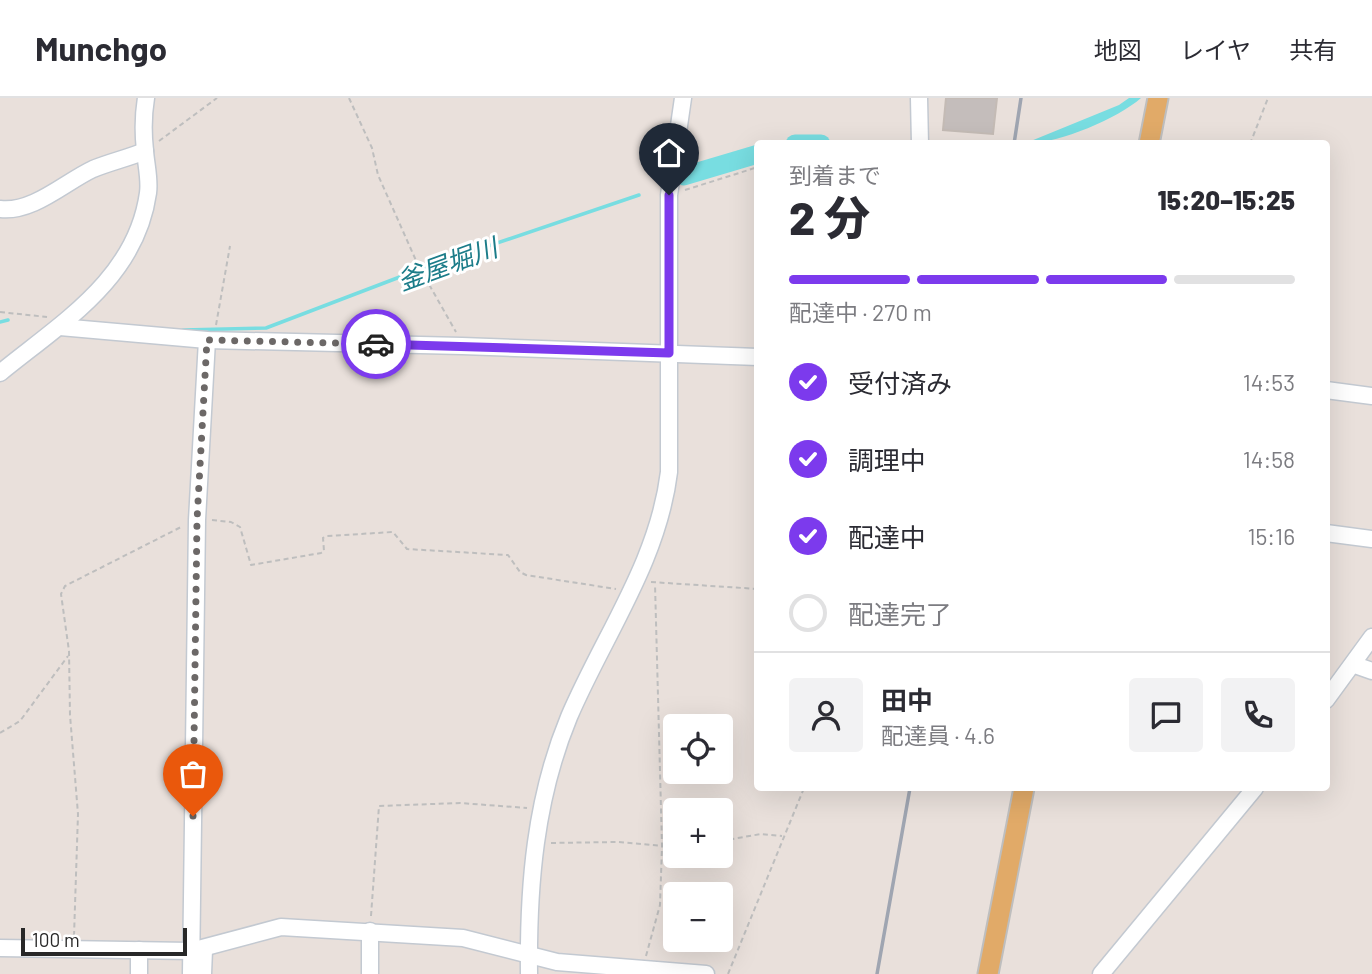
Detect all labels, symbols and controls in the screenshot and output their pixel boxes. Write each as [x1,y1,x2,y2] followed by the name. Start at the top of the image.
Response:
[35,28,167,68] text: Munchgo
[1094,35,1142,64] text: 地図
[1180,35,1251,64] text: レイヤ
[1289,35,1337,64] text: 共有
[639,123,699,195] pin
[650,134,688,172] icon: home
[789,161,881,189] text: 到着まで
[1157,184,1295,215] text: 15:20–15:25
[789,189,870,244] text: 2 分
[393,230,504,295] water label: 釜屋堀川
[789,298,932,326] text: 配達中 · 270 m
[341,309,411,379] courier
[357,325,395,363] icon: car
[789,363,827,401] icon: check
[848,367,952,398] text: 受付済み
[1243,368,1295,396] text: 14:53
[789,440,827,478] icon: check
[848,444,926,475] text: 調理中
[1243,445,1295,473] text: 14:58
[789,517,827,555] icon: check
[848,521,926,552] text: 配達中
[1247,522,1295,550] text: 15:16
[848,598,952,629] text: 配達完了
[789,678,863,752] button: person
[1129,678,1203,752] button: chat
[1221,678,1295,752] button: phone
[881,684,933,715] text: 田中
[663,714,733,952] map controls
[663,714,733,784] button: locate
[881,721,995,749] text: 配達員 · 4.6
[163,744,223,816] pin
[174,755,212,793] icon: bag
[663,798,733,868] button: +
[663,882,733,952] button: −
[21,925,187,957] scale bar
[32,928,80,951] text: 100 m

